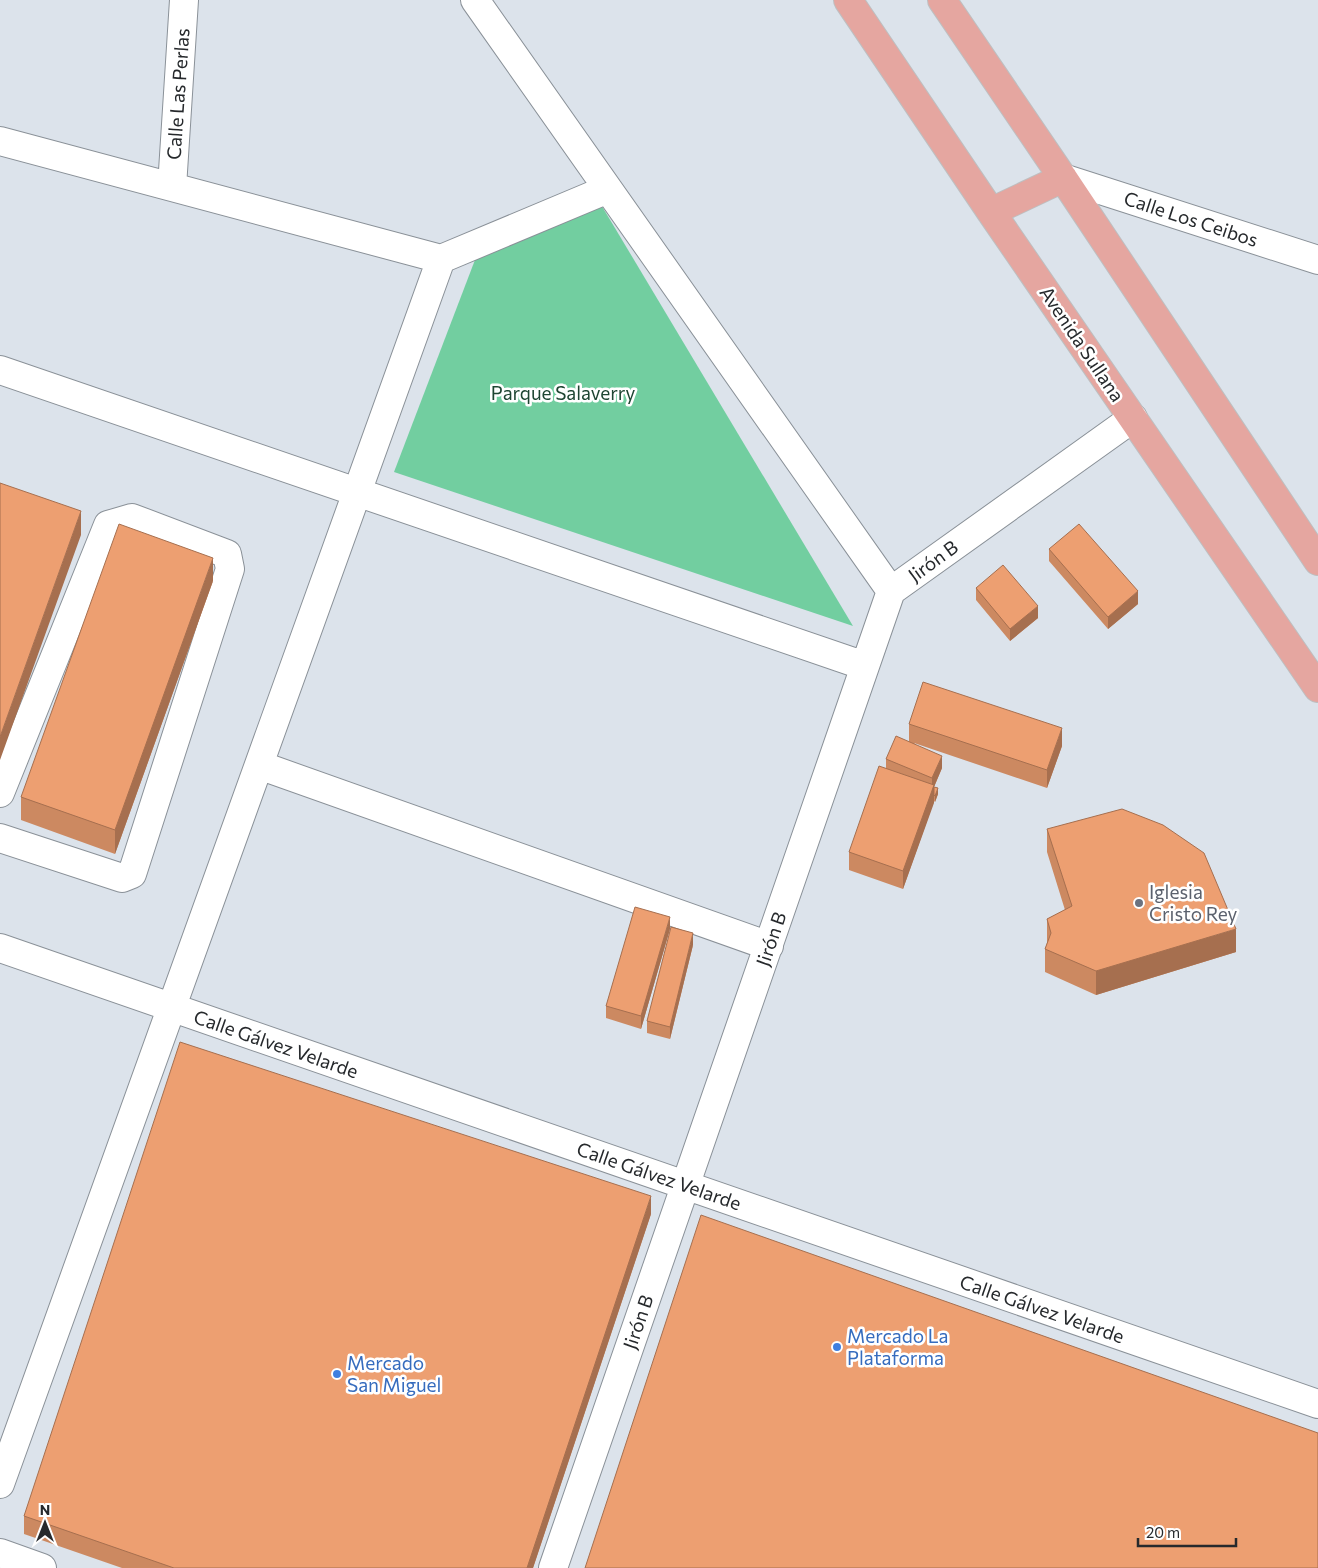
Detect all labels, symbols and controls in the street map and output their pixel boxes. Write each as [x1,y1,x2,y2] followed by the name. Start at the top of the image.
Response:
[161,27,194,161] street label: Calle Las Perlas
[1121,186,1261,251] street label: Calle Los Ceibos
[1035,282,1130,406] street label: Avenida Sullana
[491,381,635,404] park label: Parque Salaverry
[903,535,962,586] street label: Jirón B
[1149,880,1238,925] place label: Iglesia Cristo Rey
[1133,897,1145,909] marker: Iglesia Cristo Rey
[751,909,790,969] street label: Jirón B
[191,1005,361,1082] street label: Calle Gálvez Velarde
[574,1137,744,1214] street label: Calle Gálvez Velarde
[957,1270,1127,1347] street label: Calle Gálvez Velarde
[618,1292,657,1352] street label: Jirón B
[847,1324,949,1369] place label: Mercado La Plataforma
[831,1341,843,1353] marker: Mercado La Plataforma
[347,1351,441,1396] place label: Mercado San Miguel
[331,1368,343,1380] marker: Mercado San Miguel
[20,1498,70,1548] north arrow
[40,1501,50,1518] text: N
[1138,1516,1236,1548] scale bar
[1146,1523,1180,1541] text: 20 m

